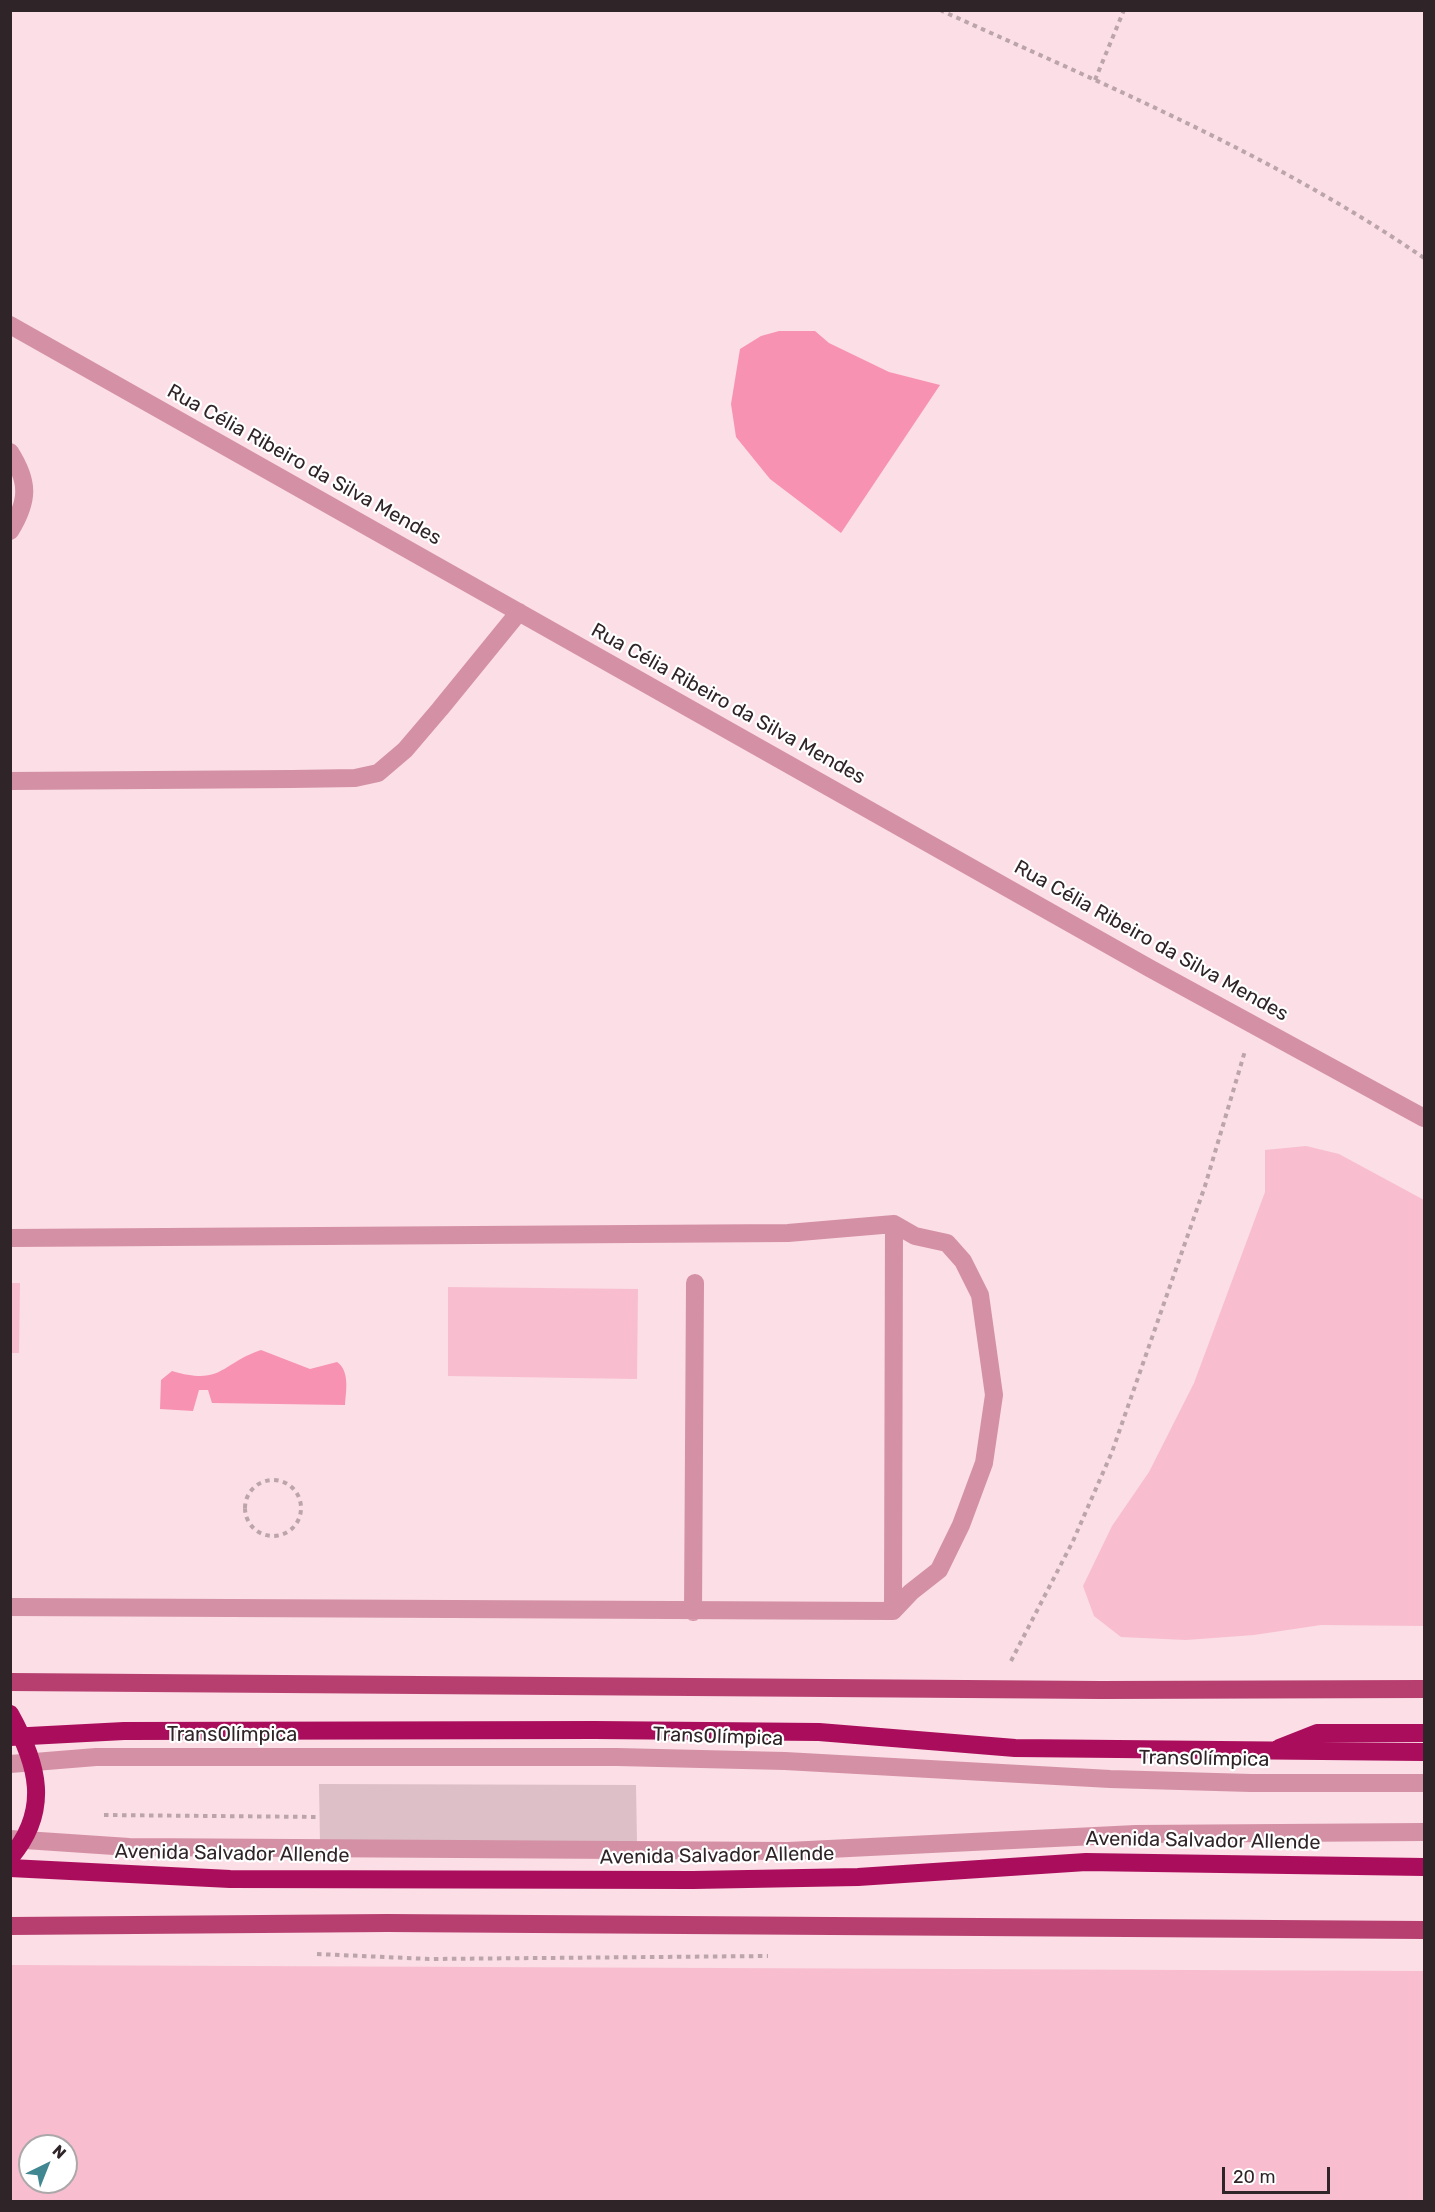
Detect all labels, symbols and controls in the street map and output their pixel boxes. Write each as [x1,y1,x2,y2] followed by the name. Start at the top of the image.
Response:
[163,379,445,551] street label: Rua Célia Ribeiro da Silva Mendes
[587,618,869,790] street label: Rua Célia Ribeiro da Silva Mendes
[1010,855,1292,1027] street label: Rua Célia Ribeiro da Silva Mendes
[167,1723,297,1747] street label: TransOlímpica
[652,1723,784,1751] street label: TransOlímpica
[1138,1746,1270,1772] street label: TransOlímpica
[1085,1827,1321,1855] street label: Avenida Salvador Allende
[114,1840,350,1868] street label: Avenida Salvador Allende
[599,1842,835,1870] street label: Avenida Salvador Allende
[18,2134,78,2194] north arrow
[49,2141,70,2163] text: N
[1225,2155,1333,2193] scale bar
[1233,2166,1275,2188] text: 20 m

